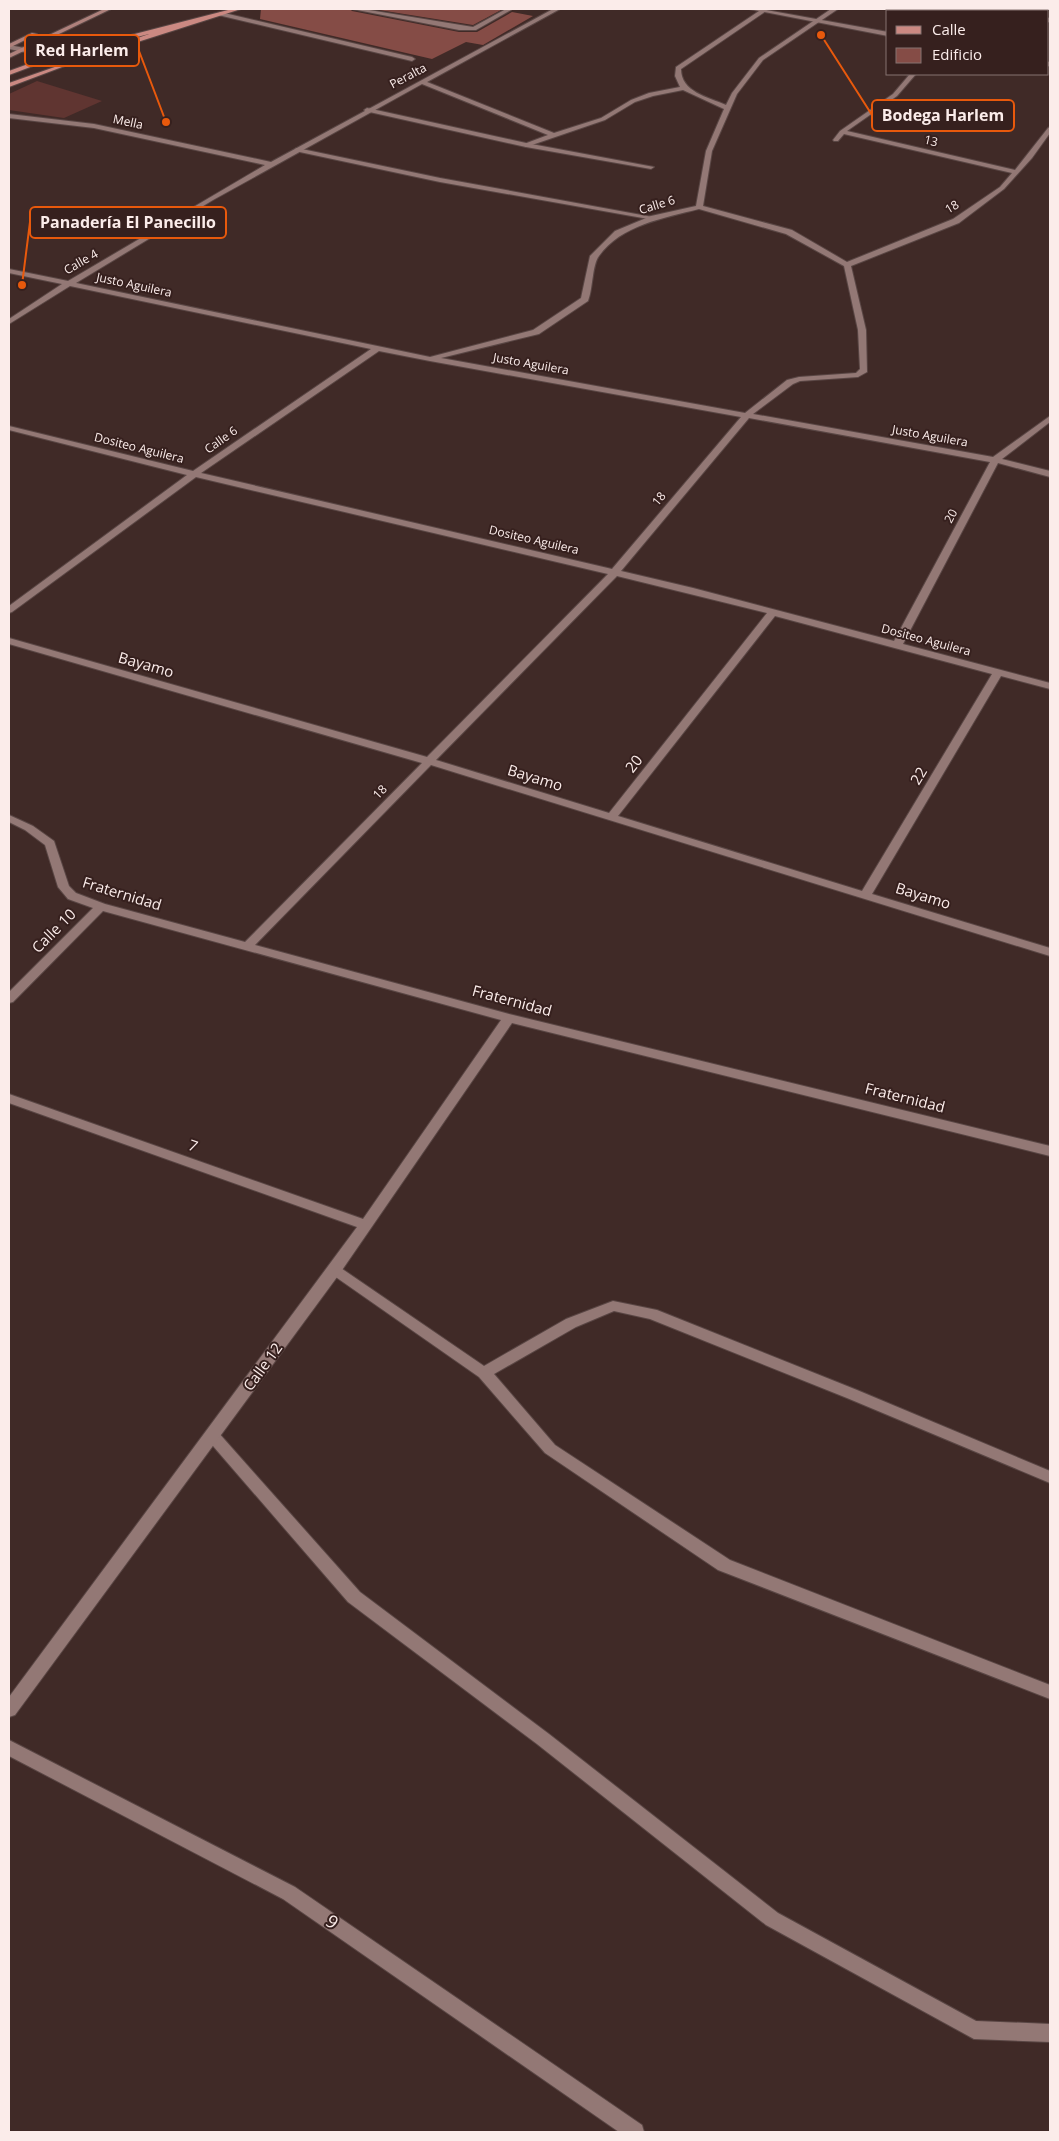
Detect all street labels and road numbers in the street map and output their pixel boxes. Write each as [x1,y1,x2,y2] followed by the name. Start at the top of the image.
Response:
[386,59,429,92] street label: Peralta
[112,110,145,133] street label: Mella
[923,131,940,150] street label: 13
[637,191,677,218] street label: Calle 6
[941,196,962,217] street label: 18
[60,245,101,278] street label: Calle 4
[94,268,173,301] street label: Justo Aguilera
[491,348,570,379] street label: Justo Aguilera
[890,420,969,451] street label: Justo Aguilera
[201,422,241,457] street label: Calle 6
[92,428,186,467] street label: Dositeo Aguilera
[648,488,670,509] street label: 18
[940,506,961,526] street label: 20
[487,521,581,558] street label: Dositeo Aguilera
[880,619,973,660] street label: Dositeo Aguilera
[116,647,176,681] street label: Bayamo
[620,750,646,776] street label: 20
[505,759,565,795] street label: Bayamo
[905,763,931,788] street label: 22
[369,781,391,802] street label: 18
[80,872,164,915] street label: Fraternidad
[893,877,953,913] street label: Bayamo
[27,904,80,957] street label: Calle 10
[470,980,554,1020] street label: Fraternidad
[863,1077,947,1117] street label: Fraternidad
[186,1134,201,1156] street label: 7
[238,1338,286,1394] street label: Calle 12
[321,1908,344,1934] street label: 9

